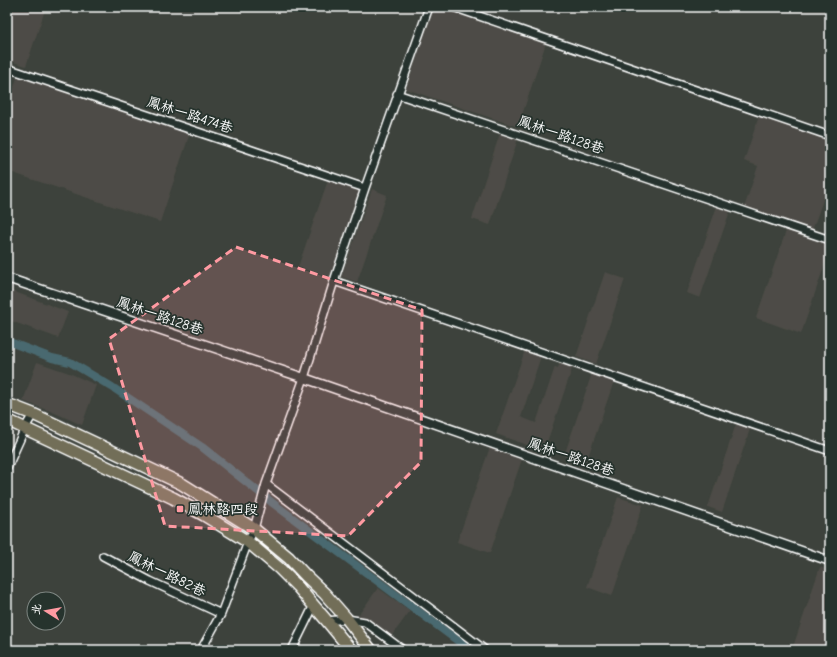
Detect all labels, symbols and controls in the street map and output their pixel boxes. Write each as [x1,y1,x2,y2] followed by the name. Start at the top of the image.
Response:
[145,93,236,137] street label: 鳳林一路474巷
[516,112,607,158] street label: 鳳林一路128巷
[115,293,206,339] street label: 鳳林一路128巷
[526,434,617,480] street label: 鳳林一路128巷
[188,501,258,518] place label: 鳳林路四段
[175,504,185,514] marker: 鳳林路四段
[125,548,210,601] street label: 鳳林一路82巷
[26,591,66,631] north arrow
[29,603,44,616] text: 北

